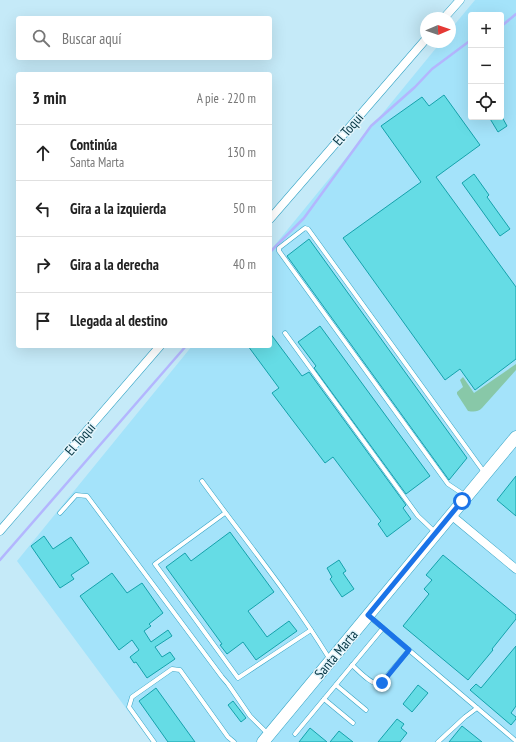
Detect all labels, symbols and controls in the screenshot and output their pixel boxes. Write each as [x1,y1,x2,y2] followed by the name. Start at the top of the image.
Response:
[420,12,456,48] north arrow
[468,12,504,120] map controls
[468,12,504,48] button: +
[16,16,272,60] search box
[30,27,52,49] icon: search
[62,29,122,48] text: Buscar aquí
[468,48,504,84] button: −
[468,84,504,120] button: locate
[32,87,66,109] text: 3 min
[197,90,256,107] text: A pie · 220 m
[329,109,367,149] street label: El Toqui
[70,135,117,154] text: Continúa
[32,142,54,164] icon: ahead
[227,144,256,161] text: 130 m
[70,154,124,171] text: Santa Marta
[32,198,54,220] icon: left
[70,199,166,218] text: Gira a la izquierda
[233,200,256,217] text: 50 m
[32,254,54,276] icon: right
[70,255,159,274] text: Gira a la derecha
[233,256,256,273] text: 40 m
[32,310,54,332] icon: arrive
[70,311,168,330] text: Llegada al destino
[61,419,99,459] street label: El Toqui
[453,492,471,510] route start
[310,626,362,682] street label: Santa Marta
[373,674,391,692] route end

